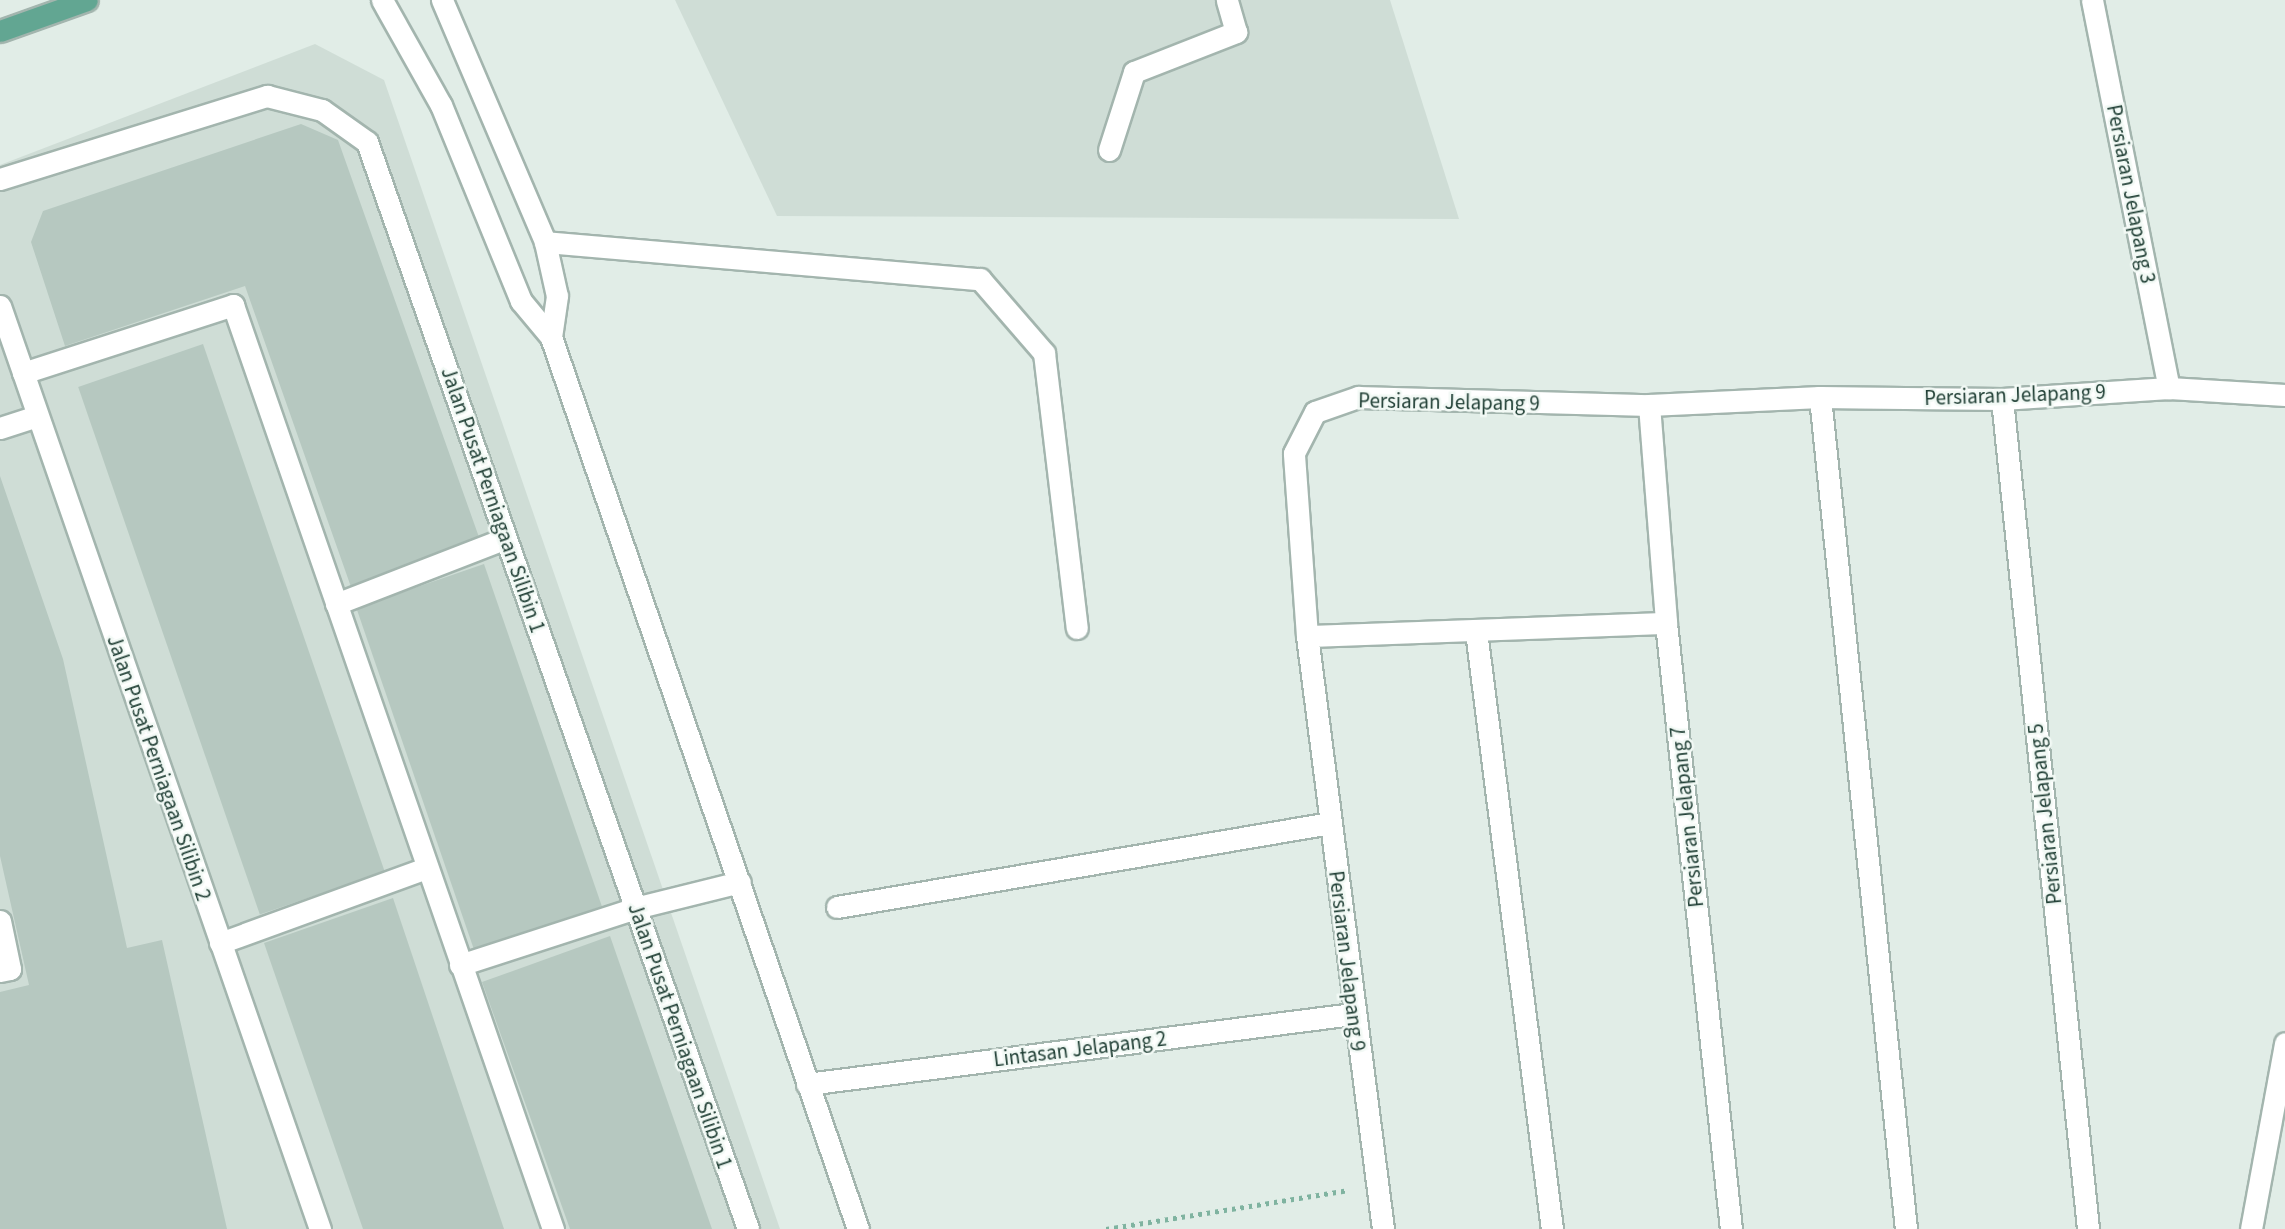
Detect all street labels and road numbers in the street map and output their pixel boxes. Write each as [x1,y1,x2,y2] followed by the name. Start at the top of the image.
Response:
[2101,102,2161,286] street label: Persiaran Jelapang 3
[436,364,550,636] street label: Jalan Pusat Perniagaan Silibin 1
[1924,379,2106,411] street label: Persiaran Jelapang 9
[1358,388,1540,416] street label: Persiaran Jelapang 9
[102,632,216,904] street label: Jalan Pusat Perniagaan Silibin 2
[2023,722,2067,906] street label: Persiaran Jelapang 5
[1665,725,1709,909] street label: Persiaran Jelapang 7
[1323,869,1371,1053] street label: Persiaran Jelapang 9
[623,900,737,1172] street label: Jalan Pusat Perniagaan Silibin 1
[992,1026,1168,1072] street label: Lintasan Jelapang 2

